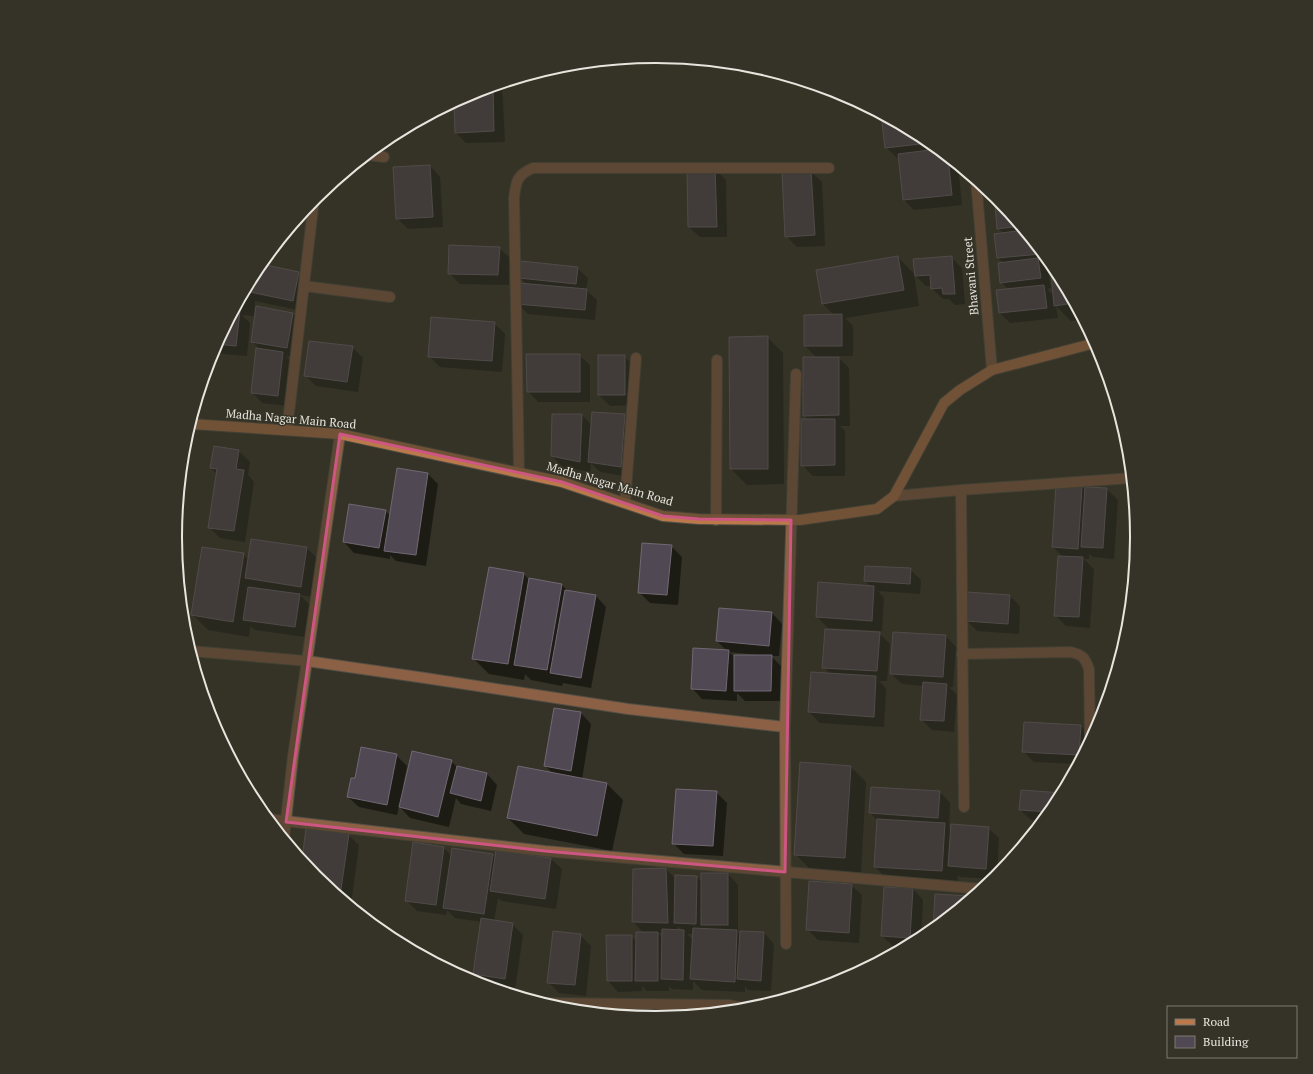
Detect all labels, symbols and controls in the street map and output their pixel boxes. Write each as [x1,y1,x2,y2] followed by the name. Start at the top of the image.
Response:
[960,236,981,316] street label: Bhavani Street
[225,405,357,432] street label: Madha Nagar Main Road
[545,458,675,509] street label: Madha Nagar Main Road
[1167,1006,1297,1058] legend
[1203,1014,1230,1029] text: Road
[1203,1034,1249,1049] text: Building

